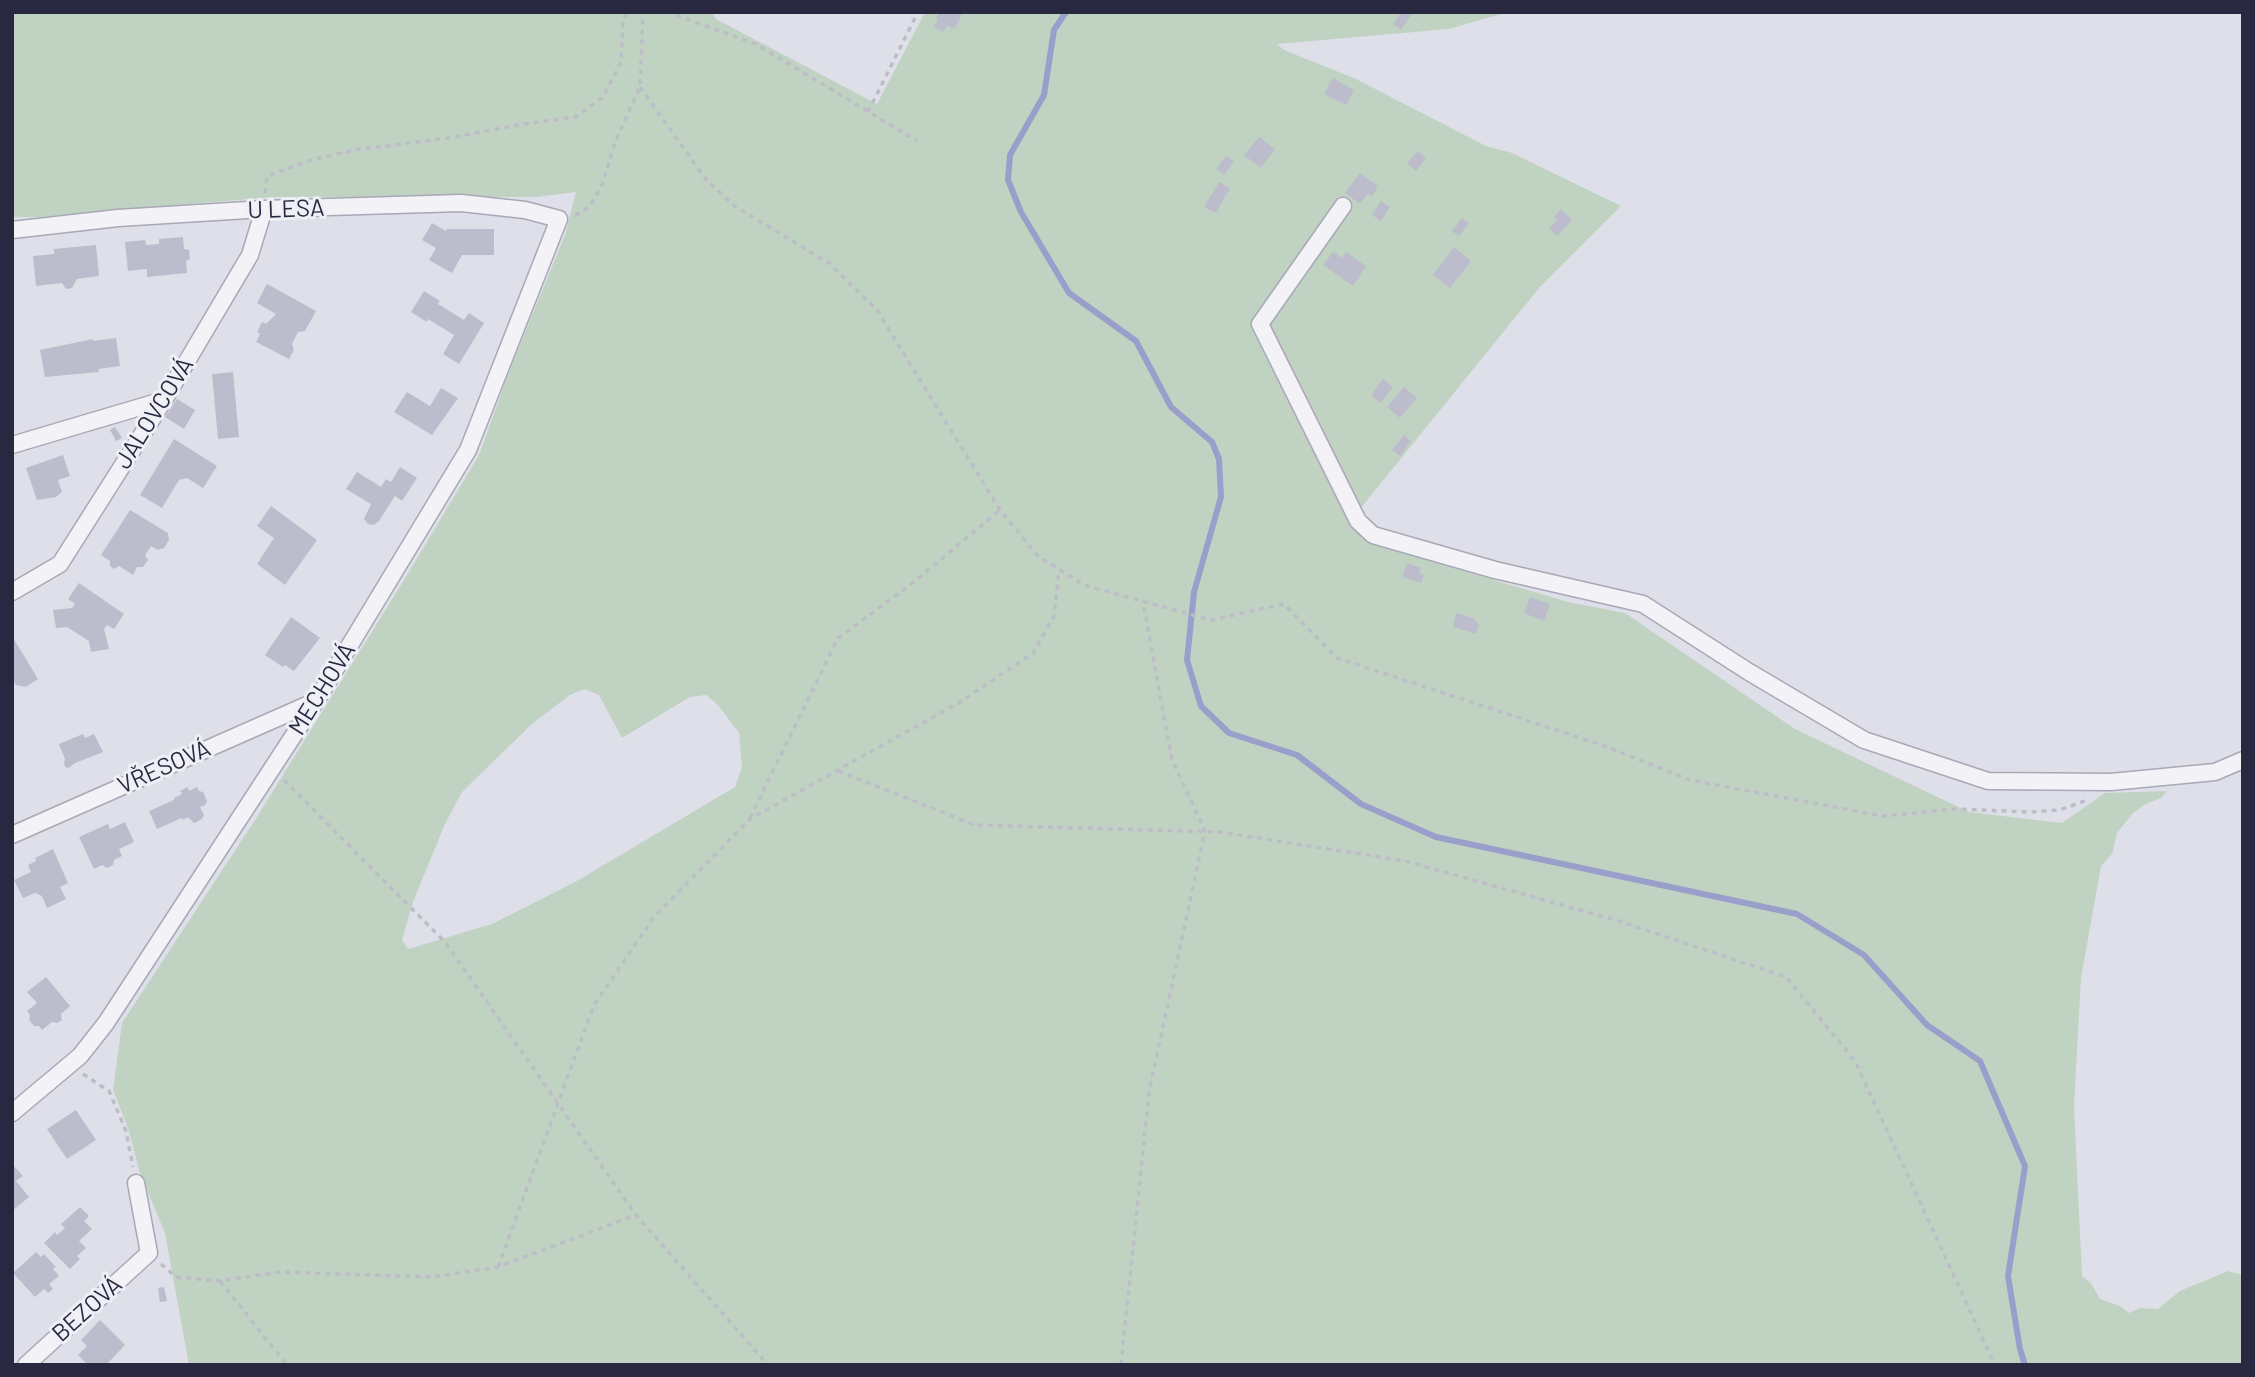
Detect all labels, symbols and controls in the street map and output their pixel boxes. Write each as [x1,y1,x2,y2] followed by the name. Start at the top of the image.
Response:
[247,193,325,225] street label: U LESA
[108,352,200,474] street label: JALOVCOVÁ
[282,638,362,740] street label: MECHOVÁ
[113,734,215,800] street label: VŘESOVÁ
[46,1270,128,1348] street label: BEZOVÁ

